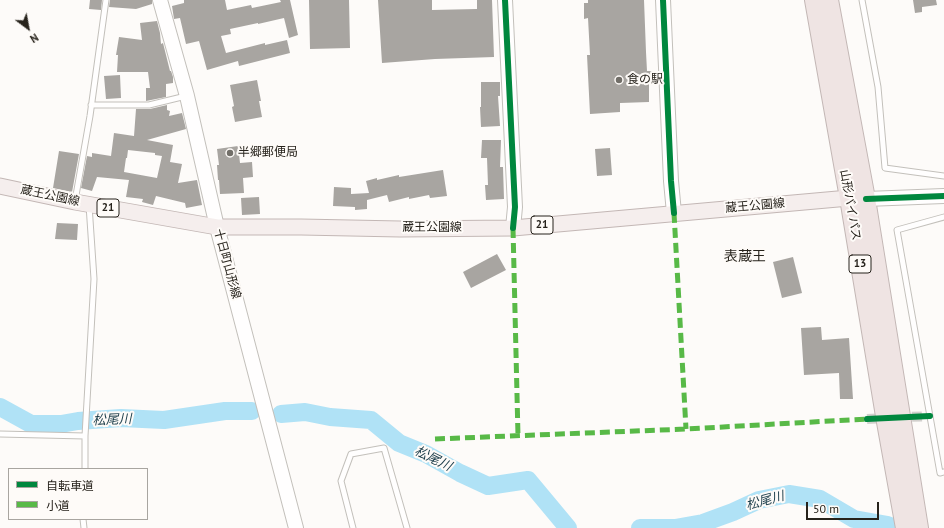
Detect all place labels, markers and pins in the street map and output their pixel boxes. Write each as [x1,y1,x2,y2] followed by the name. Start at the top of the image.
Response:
[627,73,663,87] place label: 食の駅
[614,75,624,85] marker: 食の駅
[238,146,298,160] place label: 半郷郵便局
[225,148,235,158] marker: 半郷郵便局

